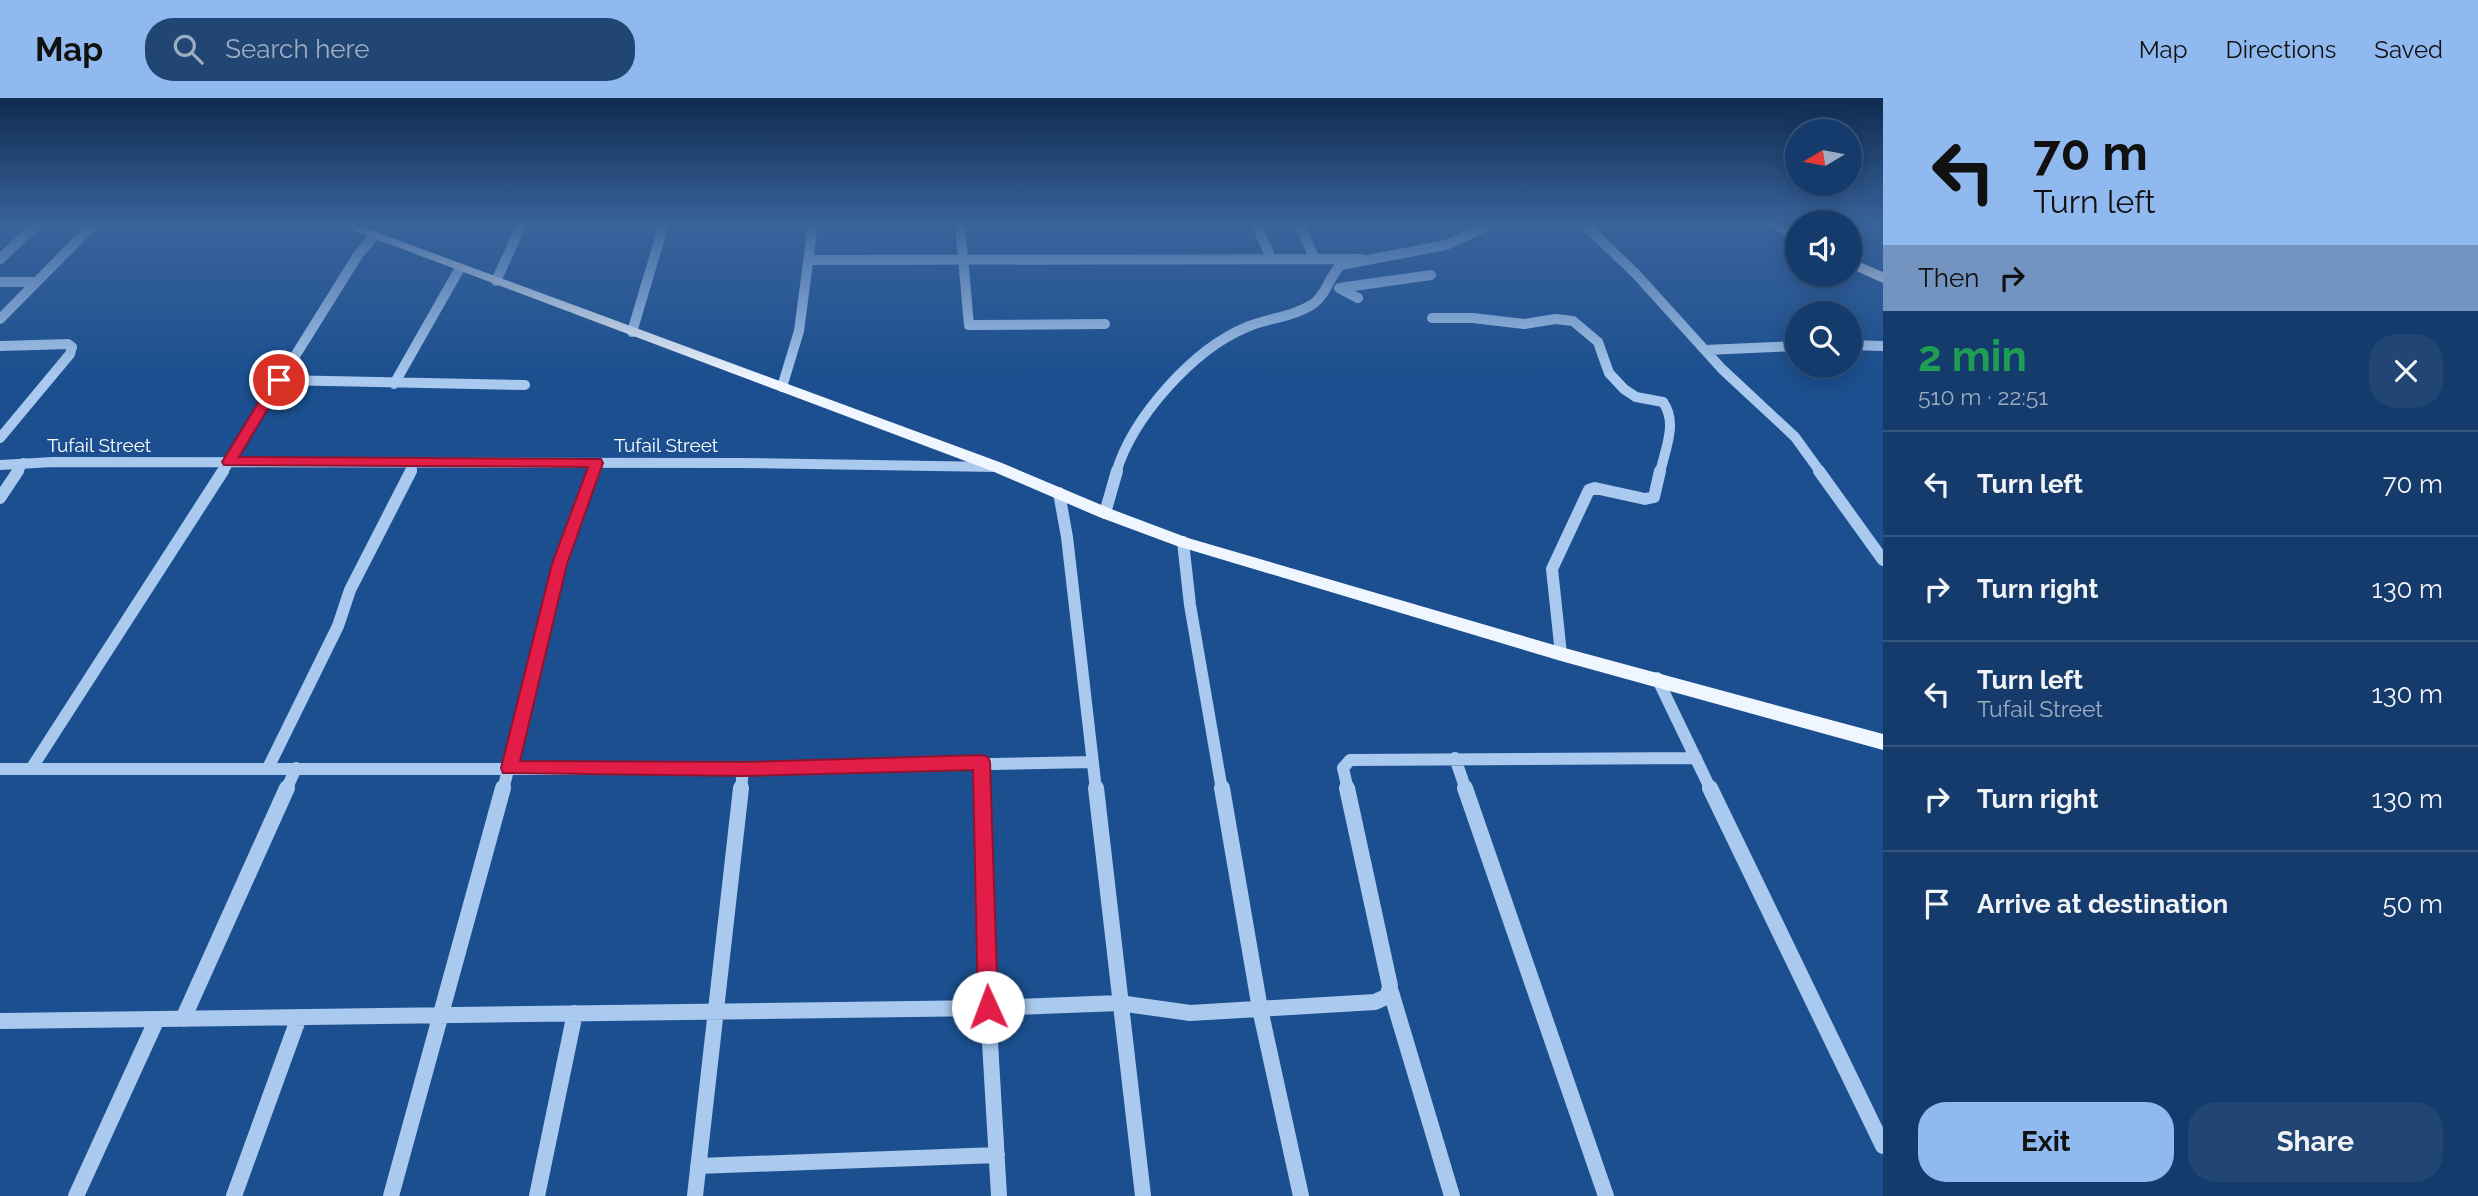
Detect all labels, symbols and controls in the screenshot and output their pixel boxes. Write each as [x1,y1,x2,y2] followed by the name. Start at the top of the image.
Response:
[145,18,635,81] search box
[35,30,103,69] text: Map
[169,30,207,68] icon: search
[225,34,370,64] text: Search here
[2139,35,2188,64] text: Map
[2226,35,2336,64] text: Directions
[2374,35,2443,64] text: Saved
[1785,119,1862,196] north arrow
[1785,119,1862,378] map controls
[2033,124,2148,181] text: 70 m
[1918,126,2009,217] icon: left
[2033,183,2155,220] text: Turn left
[1785,210,1862,287] button: sound
[1993,259,2031,297] icon: right
[1918,263,1979,293] text: Then
[1785,301,1862,378] button: search
[1918,332,2027,381] text: 2 min
[2369,334,2443,408] button: close
[249,350,309,410] pin
[260,361,298,399] icon: arrive
[1918,383,2048,410] text: 510 m · 22:51
[47,434,152,456] street label: Tufail Street
[614,434,719,456] street label: Tufail Street
[1918,465,1956,503] icon: left
[1977,469,2083,499] text: Turn left
[2383,469,2443,499] text: 70 m
[1918,570,1956,608] icon: right
[1977,574,2098,604] text: Turn right
[2372,574,2443,604] text: 130 m
[1977,665,2083,695] text: Turn left
[1918,675,1956,713] icon: left
[2372,679,2443,709] text: 130 m
[1977,695,2103,722] text: Tufail Street
[1918,780,1956,818] icon: right
[1977,784,2098,814] text: Turn right
[2372,784,2443,814] text: 130 m
[1918,885,1956,923] icon: arrive
[1977,889,2228,919] text: Arrive at destination
[2382,889,2443,919] text: 50 m
[951,970,1025,1044] position arrow
[1918,1102,2174,1182] button: Exit
[2188,1102,2443,1182] button: Share

